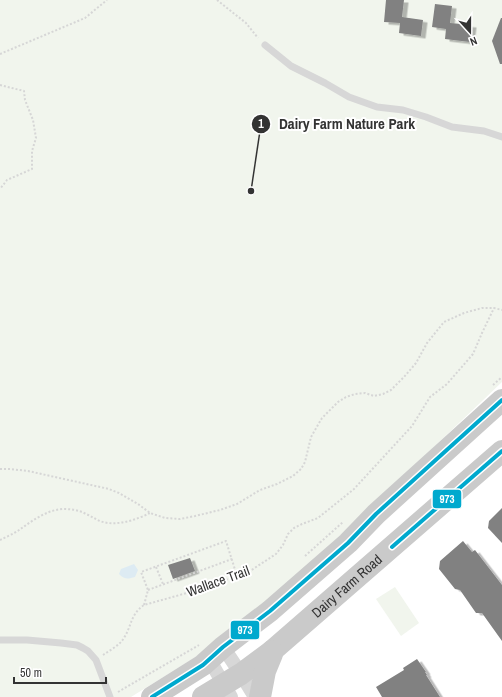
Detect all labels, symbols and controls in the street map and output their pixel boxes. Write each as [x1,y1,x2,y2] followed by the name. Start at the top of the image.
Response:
[450,12,490,52] north arrow
[468,34,479,49] text: N
[251,111,423,138] callout: Dairy Farm Nature Park
[279,113,415,134] text: Dairy Farm Nature Park
[258,116,264,132] text: 1
[432,489,462,509] line badge: 973
[439,492,455,506] text: 973
[308,551,386,622] street label: Dairy Farm Road
[184,561,252,601] street label: Wallace Trail
[230,620,260,640] line badge: 973
[237,623,253,637] text: 973
[14,659,106,685] scale bar
[20,665,42,681] text: 50 m

